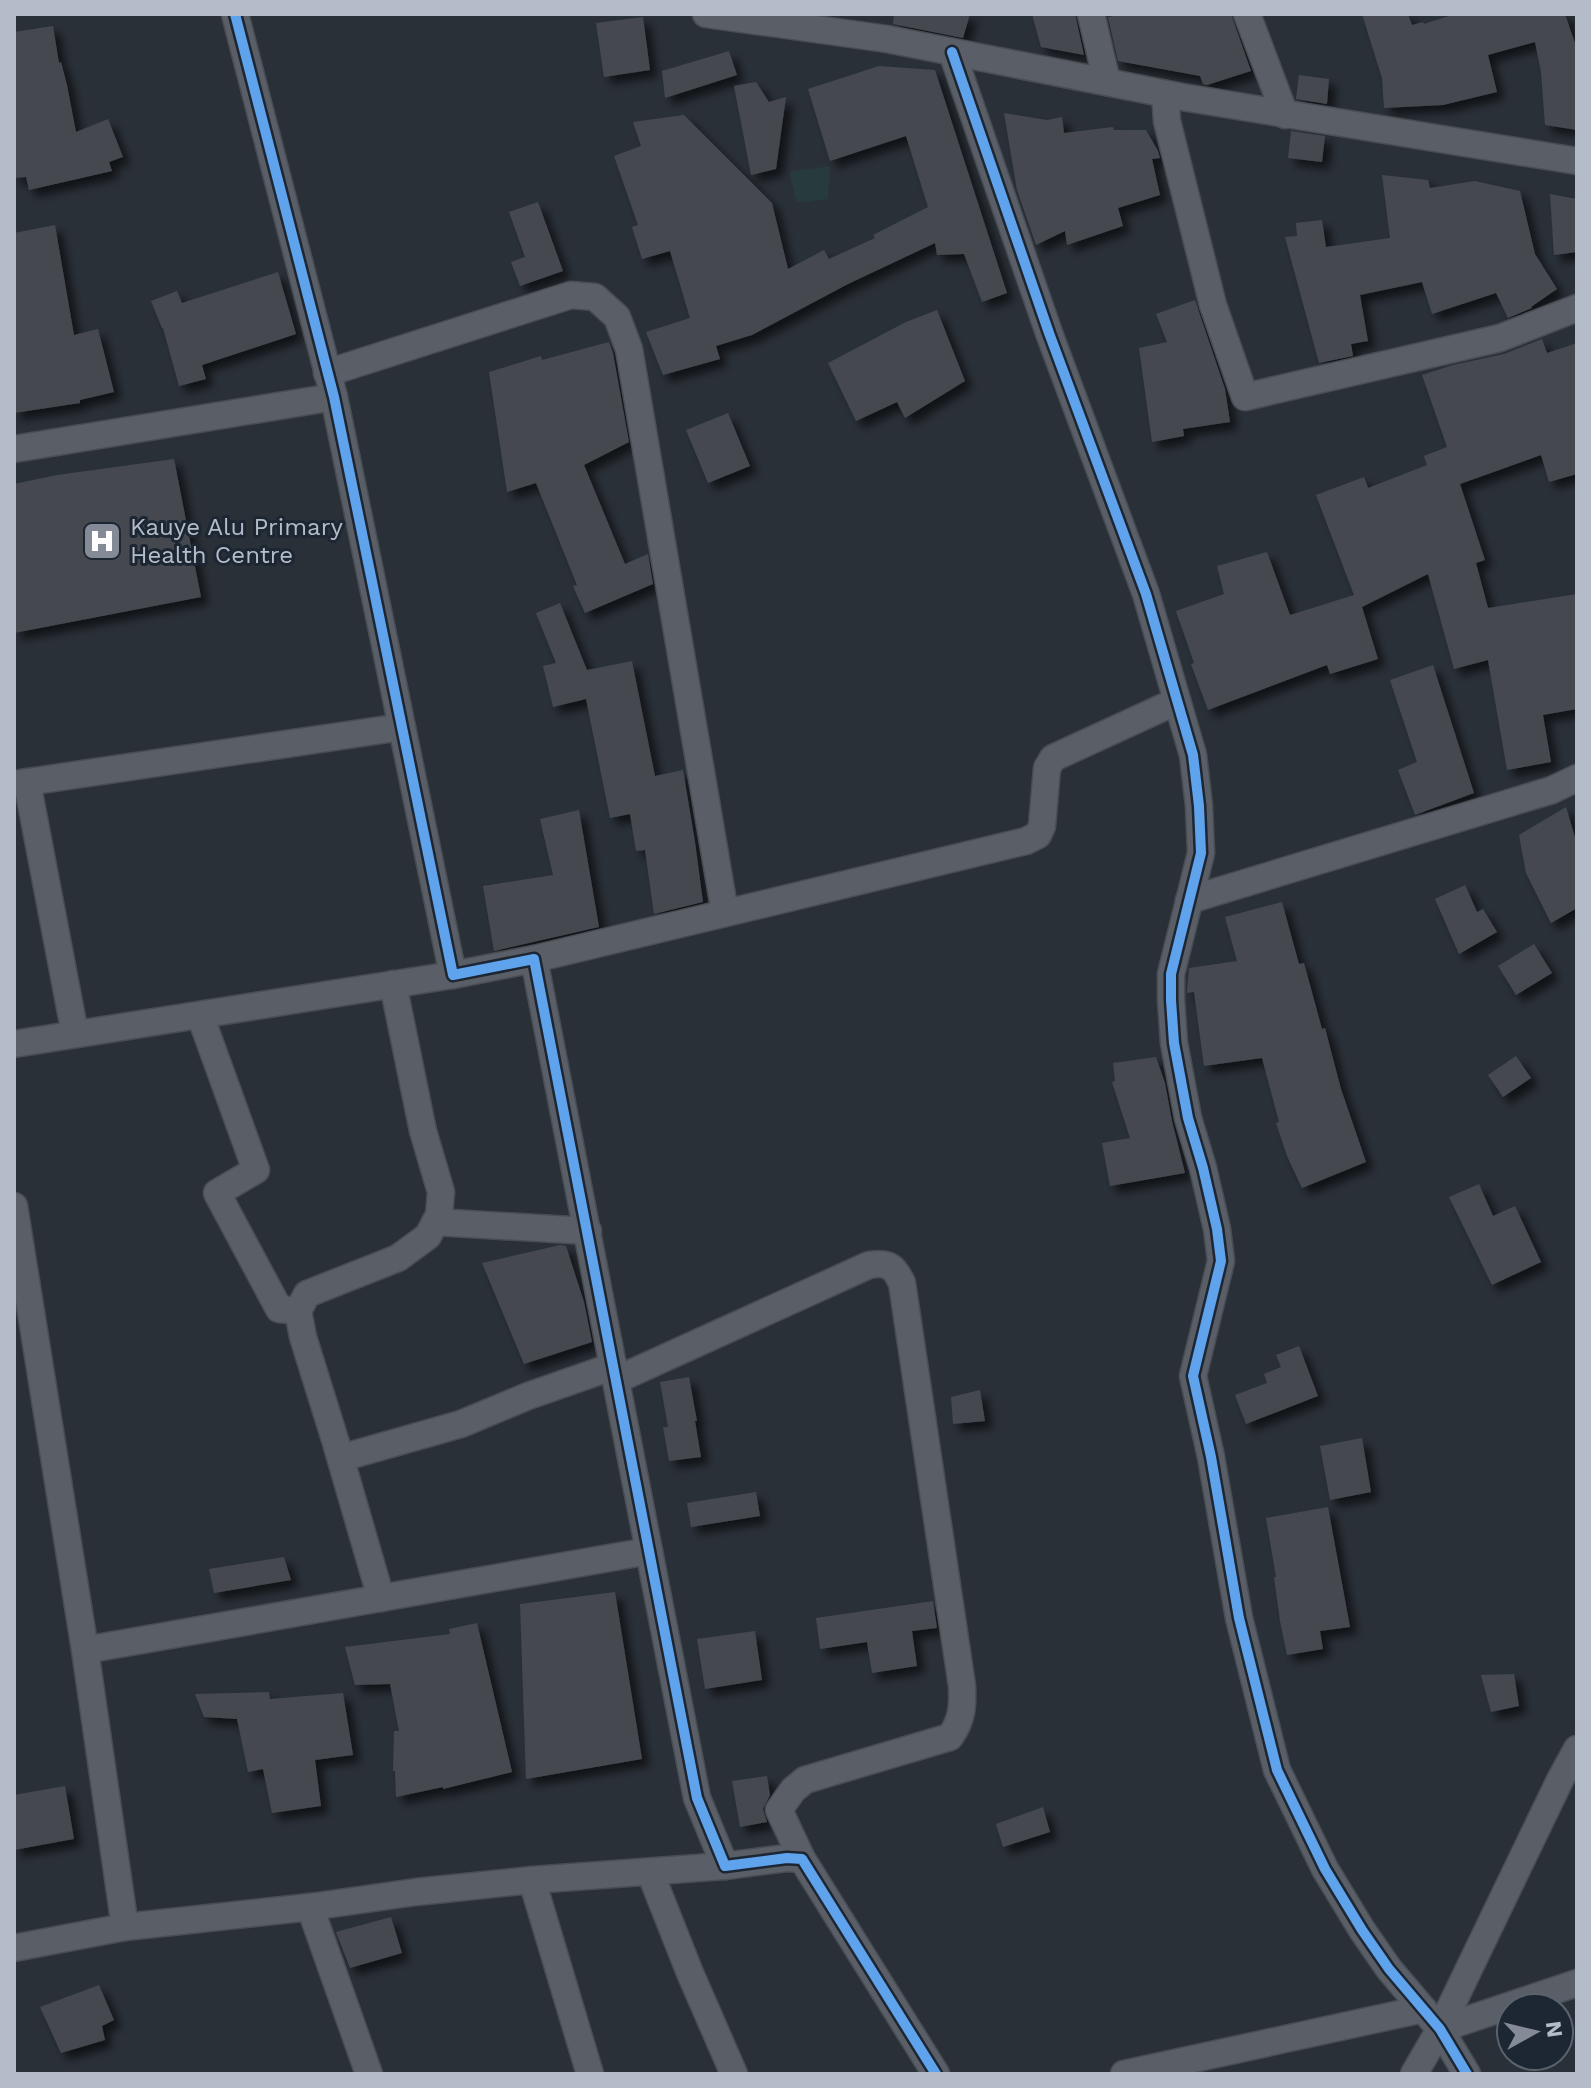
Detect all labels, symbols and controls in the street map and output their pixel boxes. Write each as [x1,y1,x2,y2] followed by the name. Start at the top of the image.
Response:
[130,513,343,569] place label: Kauye Alu Primary Health Centre
[81,520,123,562] hospital icon: Kauye Alu Primary Health Centre
[1495,1992,1575,2072] north arrow
[1541,2019,1568,2039] text: N

